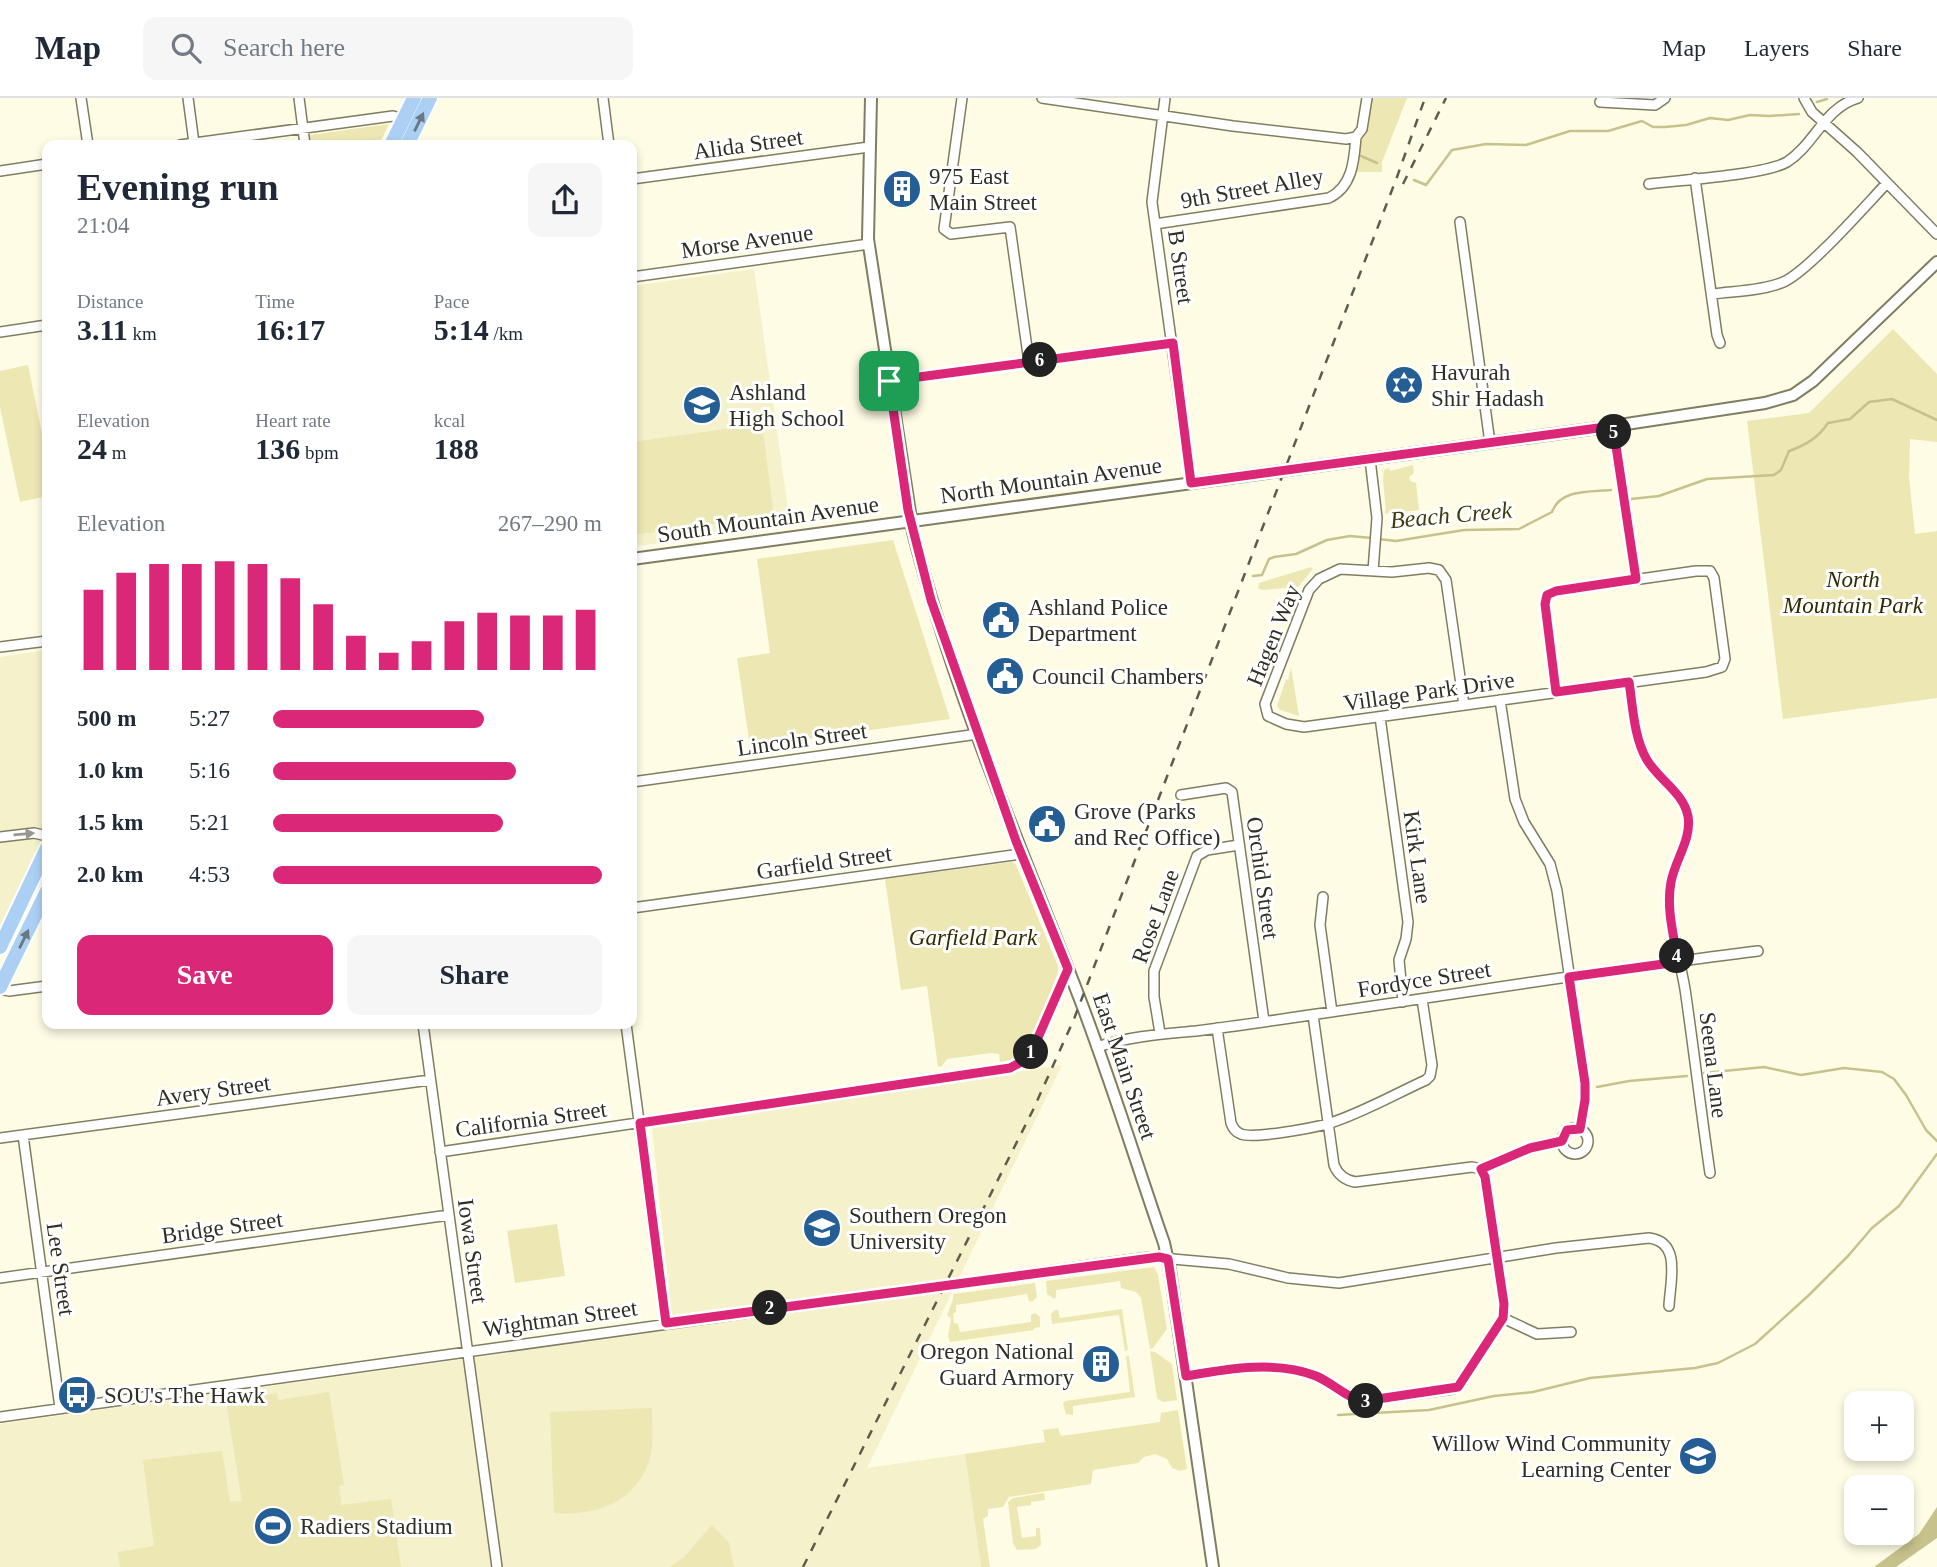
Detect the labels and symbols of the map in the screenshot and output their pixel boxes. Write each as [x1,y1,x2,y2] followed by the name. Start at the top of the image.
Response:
[413,112,425,132] one-way arrow
[692,124,805,165] street label: Alida Street
[929,164,1038,215] place label: 975 East Main Street
[1179,164,1326,213] street label: 9th Street Alley
[881,168,923,210] building icon: 975 East Main Street
[679,220,815,263] street label: Morse Avenue
[1163,228,1198,306] street label: B Street
[1023,342,1058,378] pin: 6
[859,351,919,411] pin
[1431,360,1545,411] place label: Havurah Shir Hadash
[1383,364,1425,406] synagogue icon: Havurah Shir Hadash
[729,380,845,431] place label: Ashland High School
[681,384,723,426] school or university icon: Ashland High School
[1596,414,1632,450] pin: 5
[939,453,1163,508] street label: North Mountain Avenue
[656,492,880,547] street label: South Mountain Avenue
[1389,497,1513,533] water label: Beach Creek
[1782,567,1924,618] park label: North Mountain Park
[1242,580,1305,689] street label: Hagen Way
[1028,595,1168,646] place label: Ashland Police Department
[980,599,1022,641] public building icon: Ashland Police Department
[984,655,1026,697] public building icon: Council Chambers
[1032,664,1204,689] place label: Council Chambers
[1342,667,1516,716] street label: Village Park Drive
[735,718,869,761] street label: Lincoln Street
[1074,799,1220,850] place label: Grove (Parks and Rec Office)
[1026,803,1068,845] public building icon: Grove (Parks and Rec Office)
[1399,809,1436,905] street label: Kirk Lane
[1242,815,1284,941] street label: Orchid Street
[13,828,35,839] one-way arrow
[755,841,894,884] street label: Garfield Street
[1127,866,1184,966] street label: Rose Lane
[909,925,1038,950] park label: Garfield Park
[18,929,29,949] one-way arrow
[1660,938,1694,974] pin: 4
[1356,957,1493,1002] street label: Fordyce Street
[1088,990,1161,1143] street label: East Main Street
[1695,1011,1732,1120] street label: Seena Lane
[1014,1034,1048,1070] pin: 1
[154,1070,272,1111] street label: Avery Street
[454,1096,609,1142] street label: California Street
[453,1197,492,1306] street label: Iowa Street
[849,1203,1007,1254] place label: Southern Oregon University
[160,1207,285,1248] street label: Bridge Street
[801,1207,843,1249] school or university icon: Southern Oregon University
[42,1221,79,1318] street label: Lee Street
[752,1290,788,1326] pin: 2
[481,1295,639,1342] street label: Wightman Street
[920,1339,1074,1390] place label: Oregon National Guard Armory
[1080,1343,1122,1385] building icon: Oregon National Guard Armory
[56,1374,98,1416] bus stop icon: SOU's The Hawk
[104,1383,265,1408] place label: SOU's The Hawk
[1348,1384,1384,1418] pin: 3
[1432,1431,1671,1482] place label: Willow Wind Community Learning Center
[1677,1435,1719,1477] school or university icon: Willow Wind Community Learning Center
[252,1505,294,1547] sports icon: Radiers Stadium
[300,1514,453,1539] place label: Radiers Stadium

